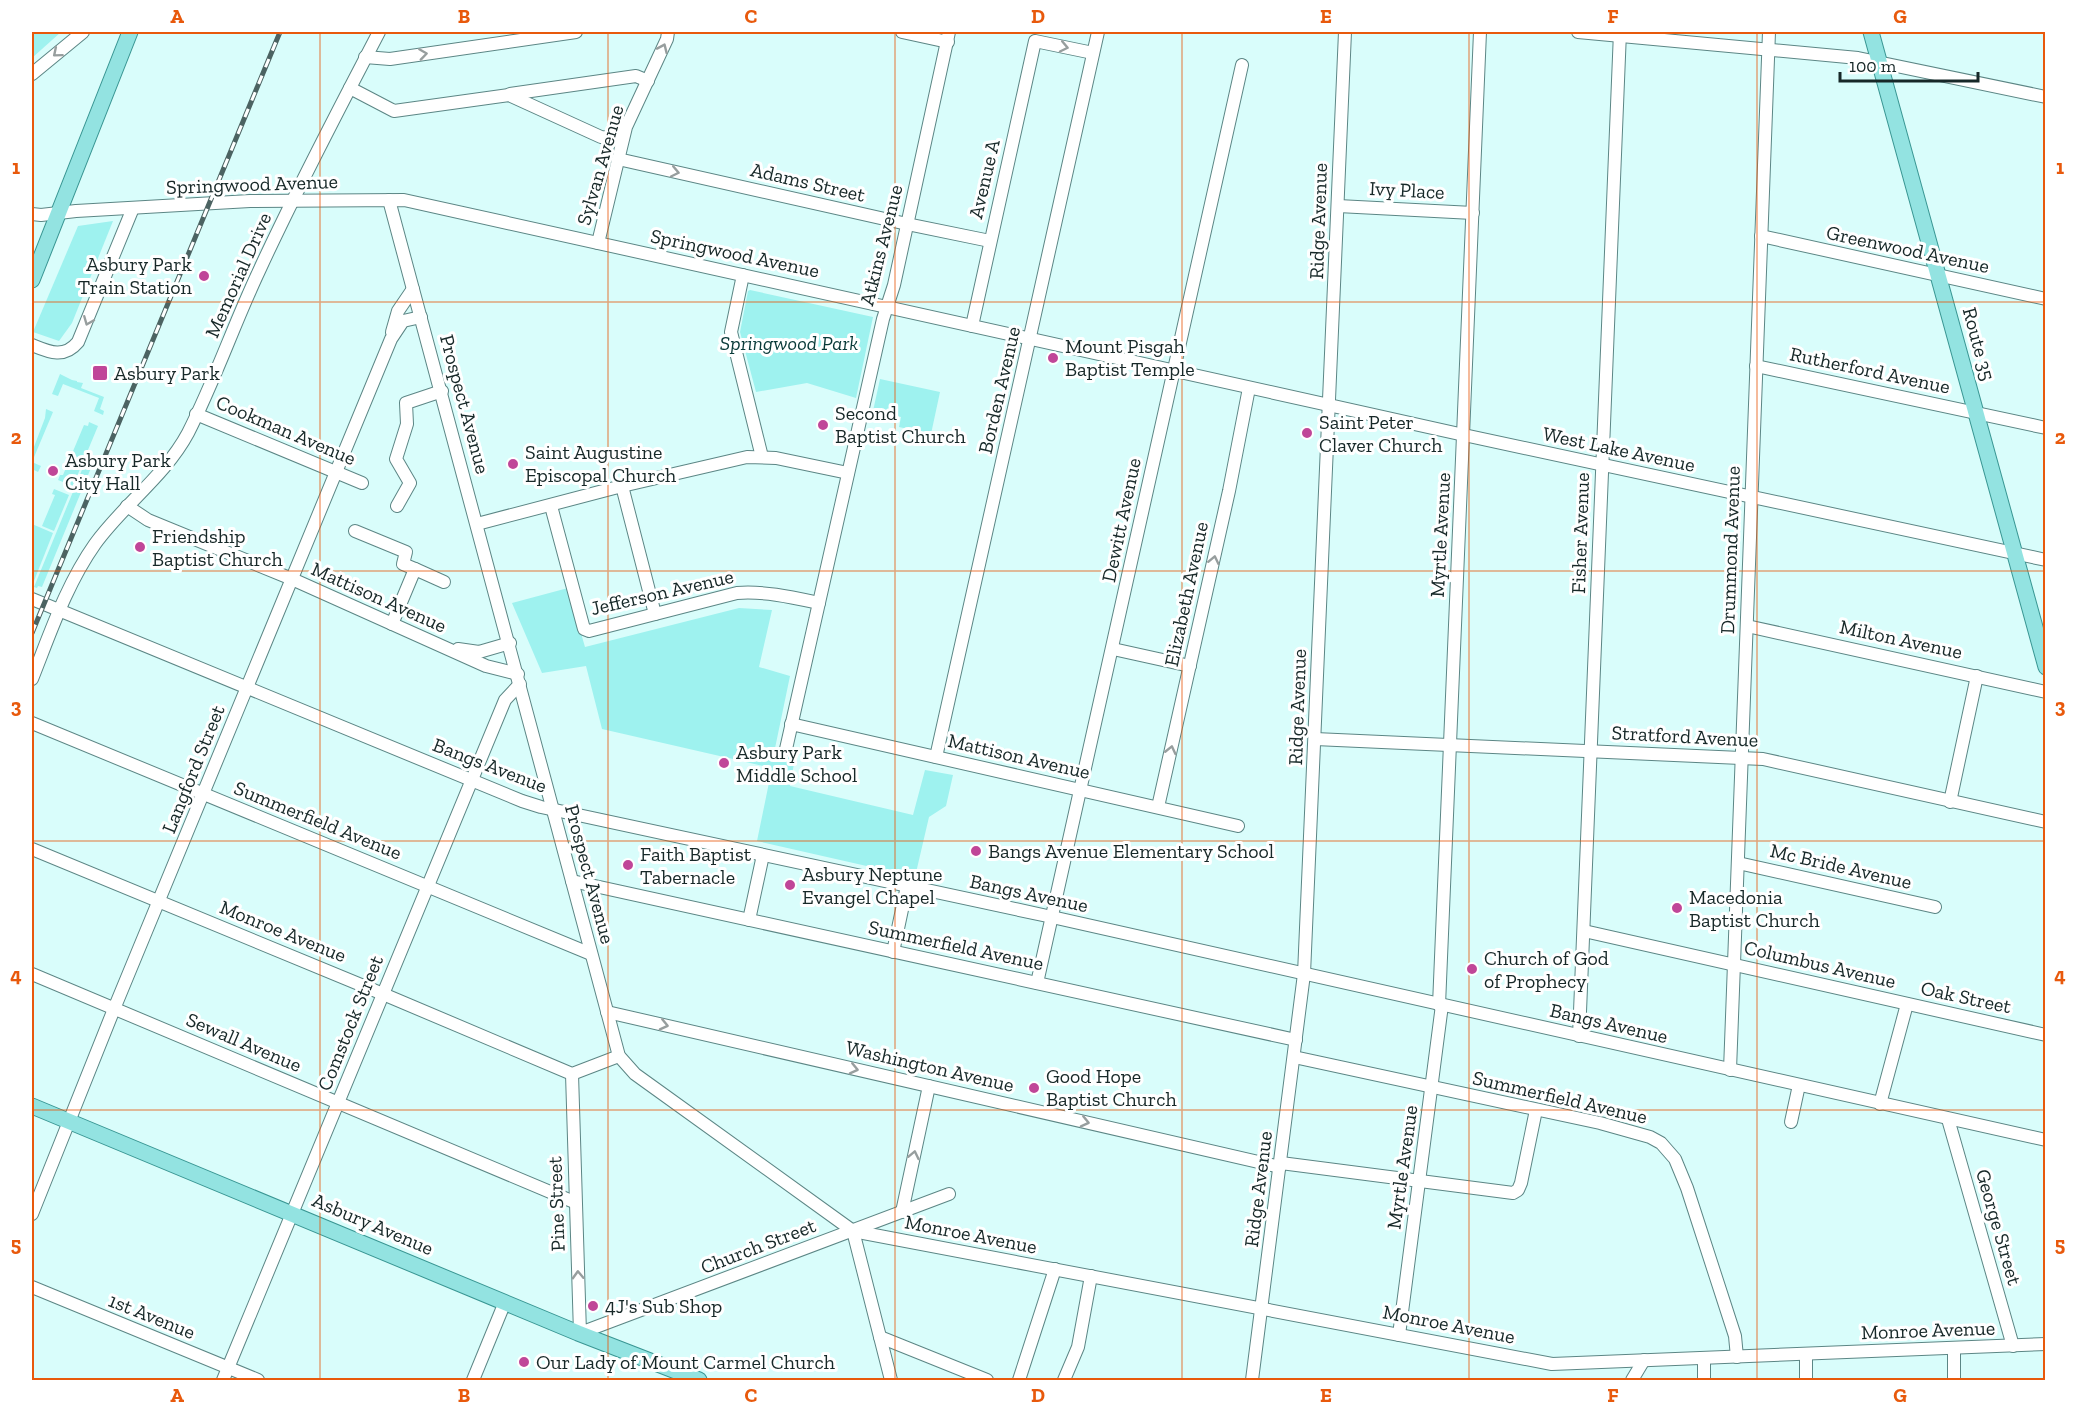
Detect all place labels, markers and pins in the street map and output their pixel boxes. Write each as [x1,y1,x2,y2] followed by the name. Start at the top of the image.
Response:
[78,252,193,299] place label: Asbury Park Train Station
[197,269,211,283] marker: Asbury Park Train Station
[1065,334,1195,381] place label: Mount Pisgah Baptist Temple
[1046,351,1060,365] marker: Mount Pisgah Baptist Temple
[114,361,221,385] place label: Asbury Park
[91,364,109,382] marker: Asbury Park
[835,401,966,448] place label: Second Baptist Church
[1319,410,1443,457] place label: Saint Peter Claver Church
[816,418,830,432] marker: Second Baptist Church
[1300,426,1314,440] marker: Saint Peter Claver Church
[525,440,677,487] place label: Saint Augustine Episcopal Church
[65,448,172,495] place label: Asbury Park City Hall
[506,457,520,471] marker: Saint Augustine Episcopal Church
[46,464,60,478] marker: Asbury Park City Hall
[152,524,283,571] place label: Friendship Baptist Church
[133,540,147,554] marker: Friendship Baptist Church
[736,740,857,787] place label: Asbury Park Middle School
[717,756,731,770] marker: Asbury Park Middle School
[988,839,1274,863] place label: Bangs Avenue Elementary School
[640,842,752,889] place label: Faith Baptist Tabernacle
[969,844,983,858] marker: Bangs Avenue Elementary School
[621,858,635,872] marker: Faith Baptist Tabernacle
[802,862,943,909] place label: Asbury Neptune Evangel Chapel
[783,878,797,892] marker: Asbury Neptune Evangel Chapel
[1689,885,1820,932] place label: Macedonia Baptist Church
[1670,901,1684,915] marker: Macedonia Baptist Church
[1484,946,1609,993] place label: Church of God of Prophecy
[1465,962,1479,976] marker: Church of God of Prophecy
[1046,1064,1177,1111] place label: Good Hope Baptist Church
[1027,1081,1041,1095] marker: Good Hope Baptist Church
[605,1294,722,1318] place label: 4J's Sub Shop
[586,1299,600,1313] marker: 4J's Sub Shop
[536,1350,836,1374] place label: Our Lady of Mount Carmel Church
[517,1355,531,1369] marker: Our Lady of Mount Carmel Church

